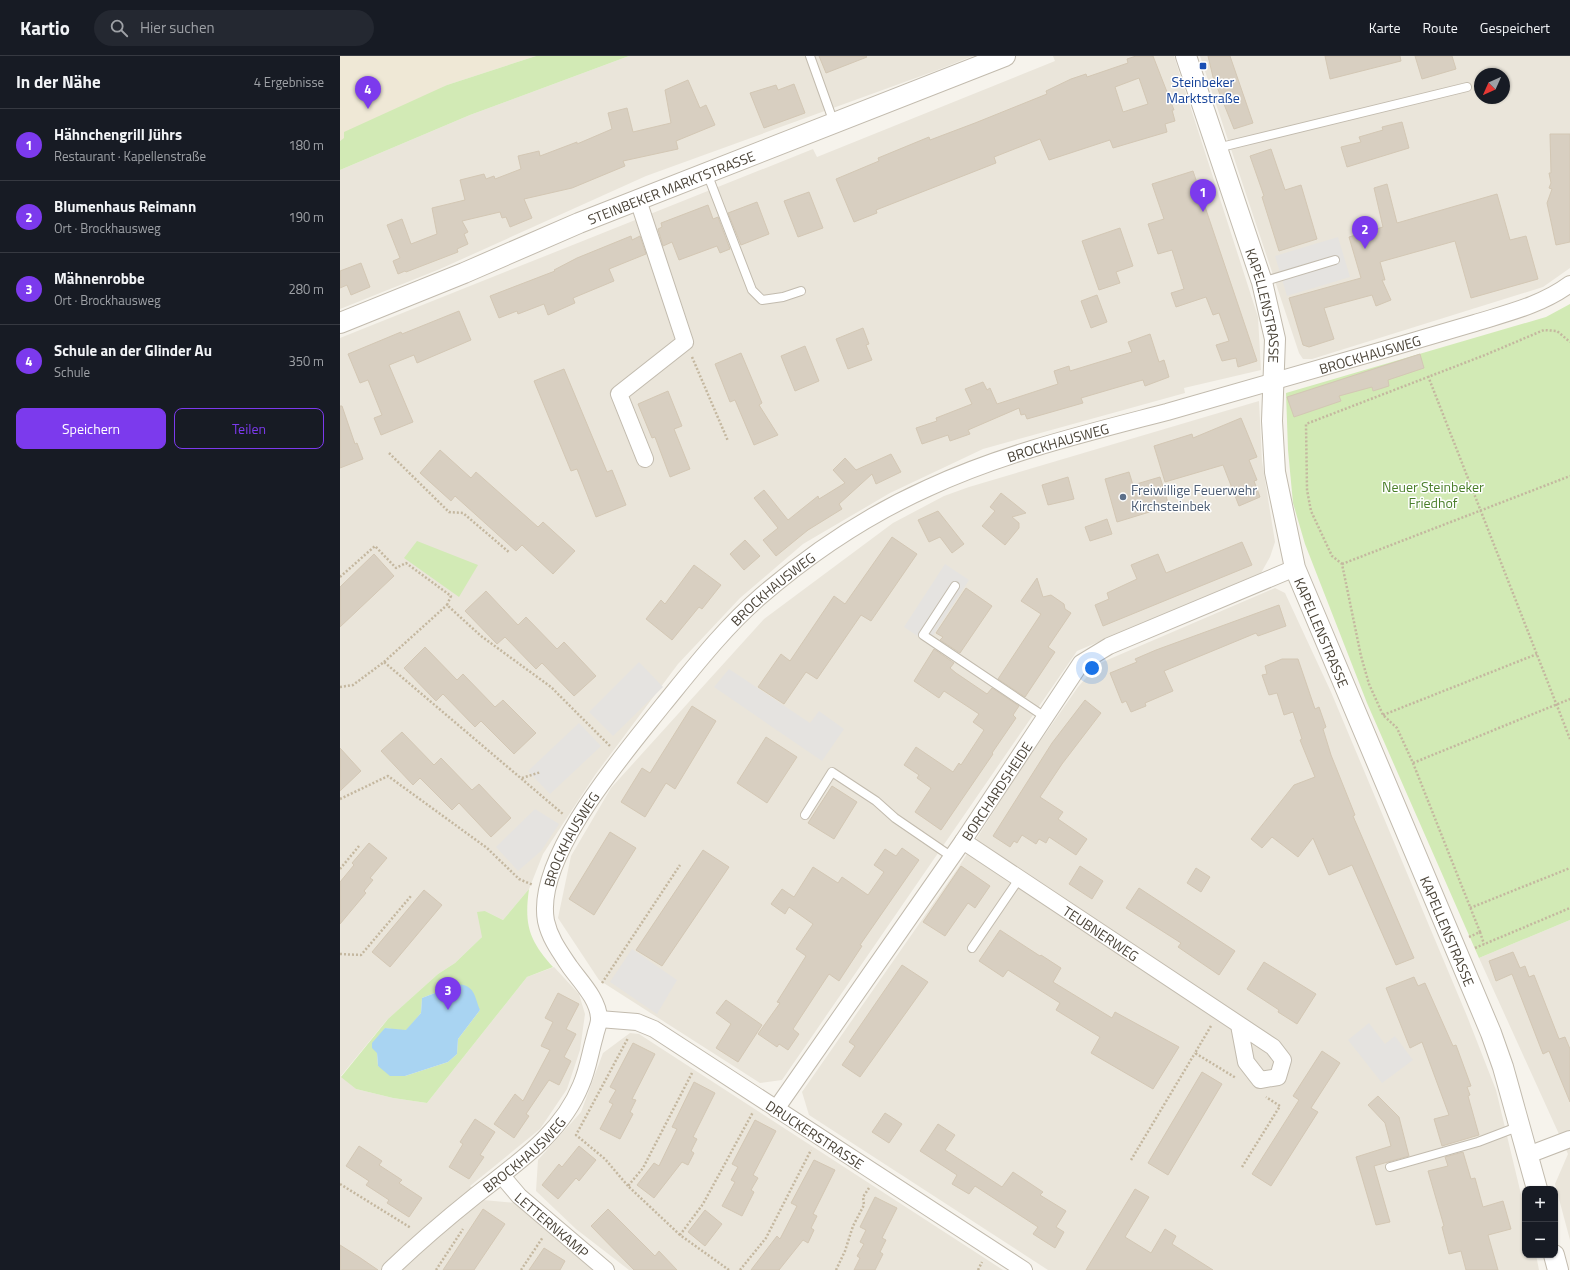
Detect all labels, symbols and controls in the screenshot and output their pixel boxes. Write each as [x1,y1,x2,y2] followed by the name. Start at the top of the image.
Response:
[94,10,374,46] search box
[20,13,70,42] text: Kartio
[140,16,215,39] text: Hier suchen
[108,17,130,39] icon: search
[1369,17,1401,38] text: Karte
[1423,17,1458,38] text: Route
[1480,17,1550,38] text: Gespeichert
[1198,61,1208,71] marker: Steinbeker Marktstraße
[1474,68,1510,104] north arrow
[16,69,101,95] text: In der Nähe
[1166,71,1240,108] place label: Steinbeker Marktstraße
[254,72,324,92] text: 4 Ergebnisse
[355,76,381,109] pin: 4
[54,123,182,146] text: Hähnchengrill Jührs
[25,135,33,155] text: 1
[288,135,324,155] text: 180 m
[584,145,758,229] street label: STEINBEKER MARKTSTRASSE
[54,146,206,166] text: Restaurant · Kapellenstraße
[1190,179,1216,212] pin: 1
[54,195,196,218] text: Blumenhaus Reimann
[25,207,33,227] text: 2
[288,207,324,227] text: 190 m
[1352,216,1378,249] pin: 2
[54,218,161,238] text: Ort · Brockhausweg
[1241,245,1286,364] street label: KAPELLENSTRASSE
[54,267,145,290] text: Mähnenrobbe
[25,279,33,299] text: 3
[288,279,324,299] text: 280 m
[54,290,161,310] text: Ort · Brockhausweg
[1316,329,1423,379] street label: BROCKHAUSWEG
[54,339,212,362] text: Schule an der Glinder Au
[25,351,33,371] text: 4
[288,351,324,371] text: 350 m
[54,362,90,382] text: Schule
[16,408,166,449] button: Speichern
[174,408,324,449] button: Teilen
[1004,417,1111,467] street label: BROCKHAUSWEG
[1382,476,1484,513] park label: Neuer Steinbeker Friedhof
[1131,479,1257,516] place label: Freiwillige Feuerwehr Kirchsteinbek
[1118,492,1128,502] marker: Freiwillige Feuerwehr Kirchsteinbek
[725,547,819,630] street label: BROCKHAUSWEG
[1290,574,1355,691] street label: KAPELLENSTRASSE
[1082,658,1102,678] your location
[956,737,1037,844] street label: BORCHARDSHEIDE
[538,787,604,889] street label: BROCKHAUSWEG
[1415,873,1481,990] street label: KAPELLENSTRASSE
[1059,900,1143,966] street label: TEUBNERWEG
[435,977,461,1010] pin: 3
[762,1094,869,1174] street label: DRUCKERSTRASSE
[478,1112,570,1197] street label: BROCKHAUSWEG
[1522,1186,1558,1258] map controls
[1522,1186,1558,1222] button: +
[511,1187,594,1262] street label: LETTERNKAMP
[1522,1222,1558,1258] button: −

